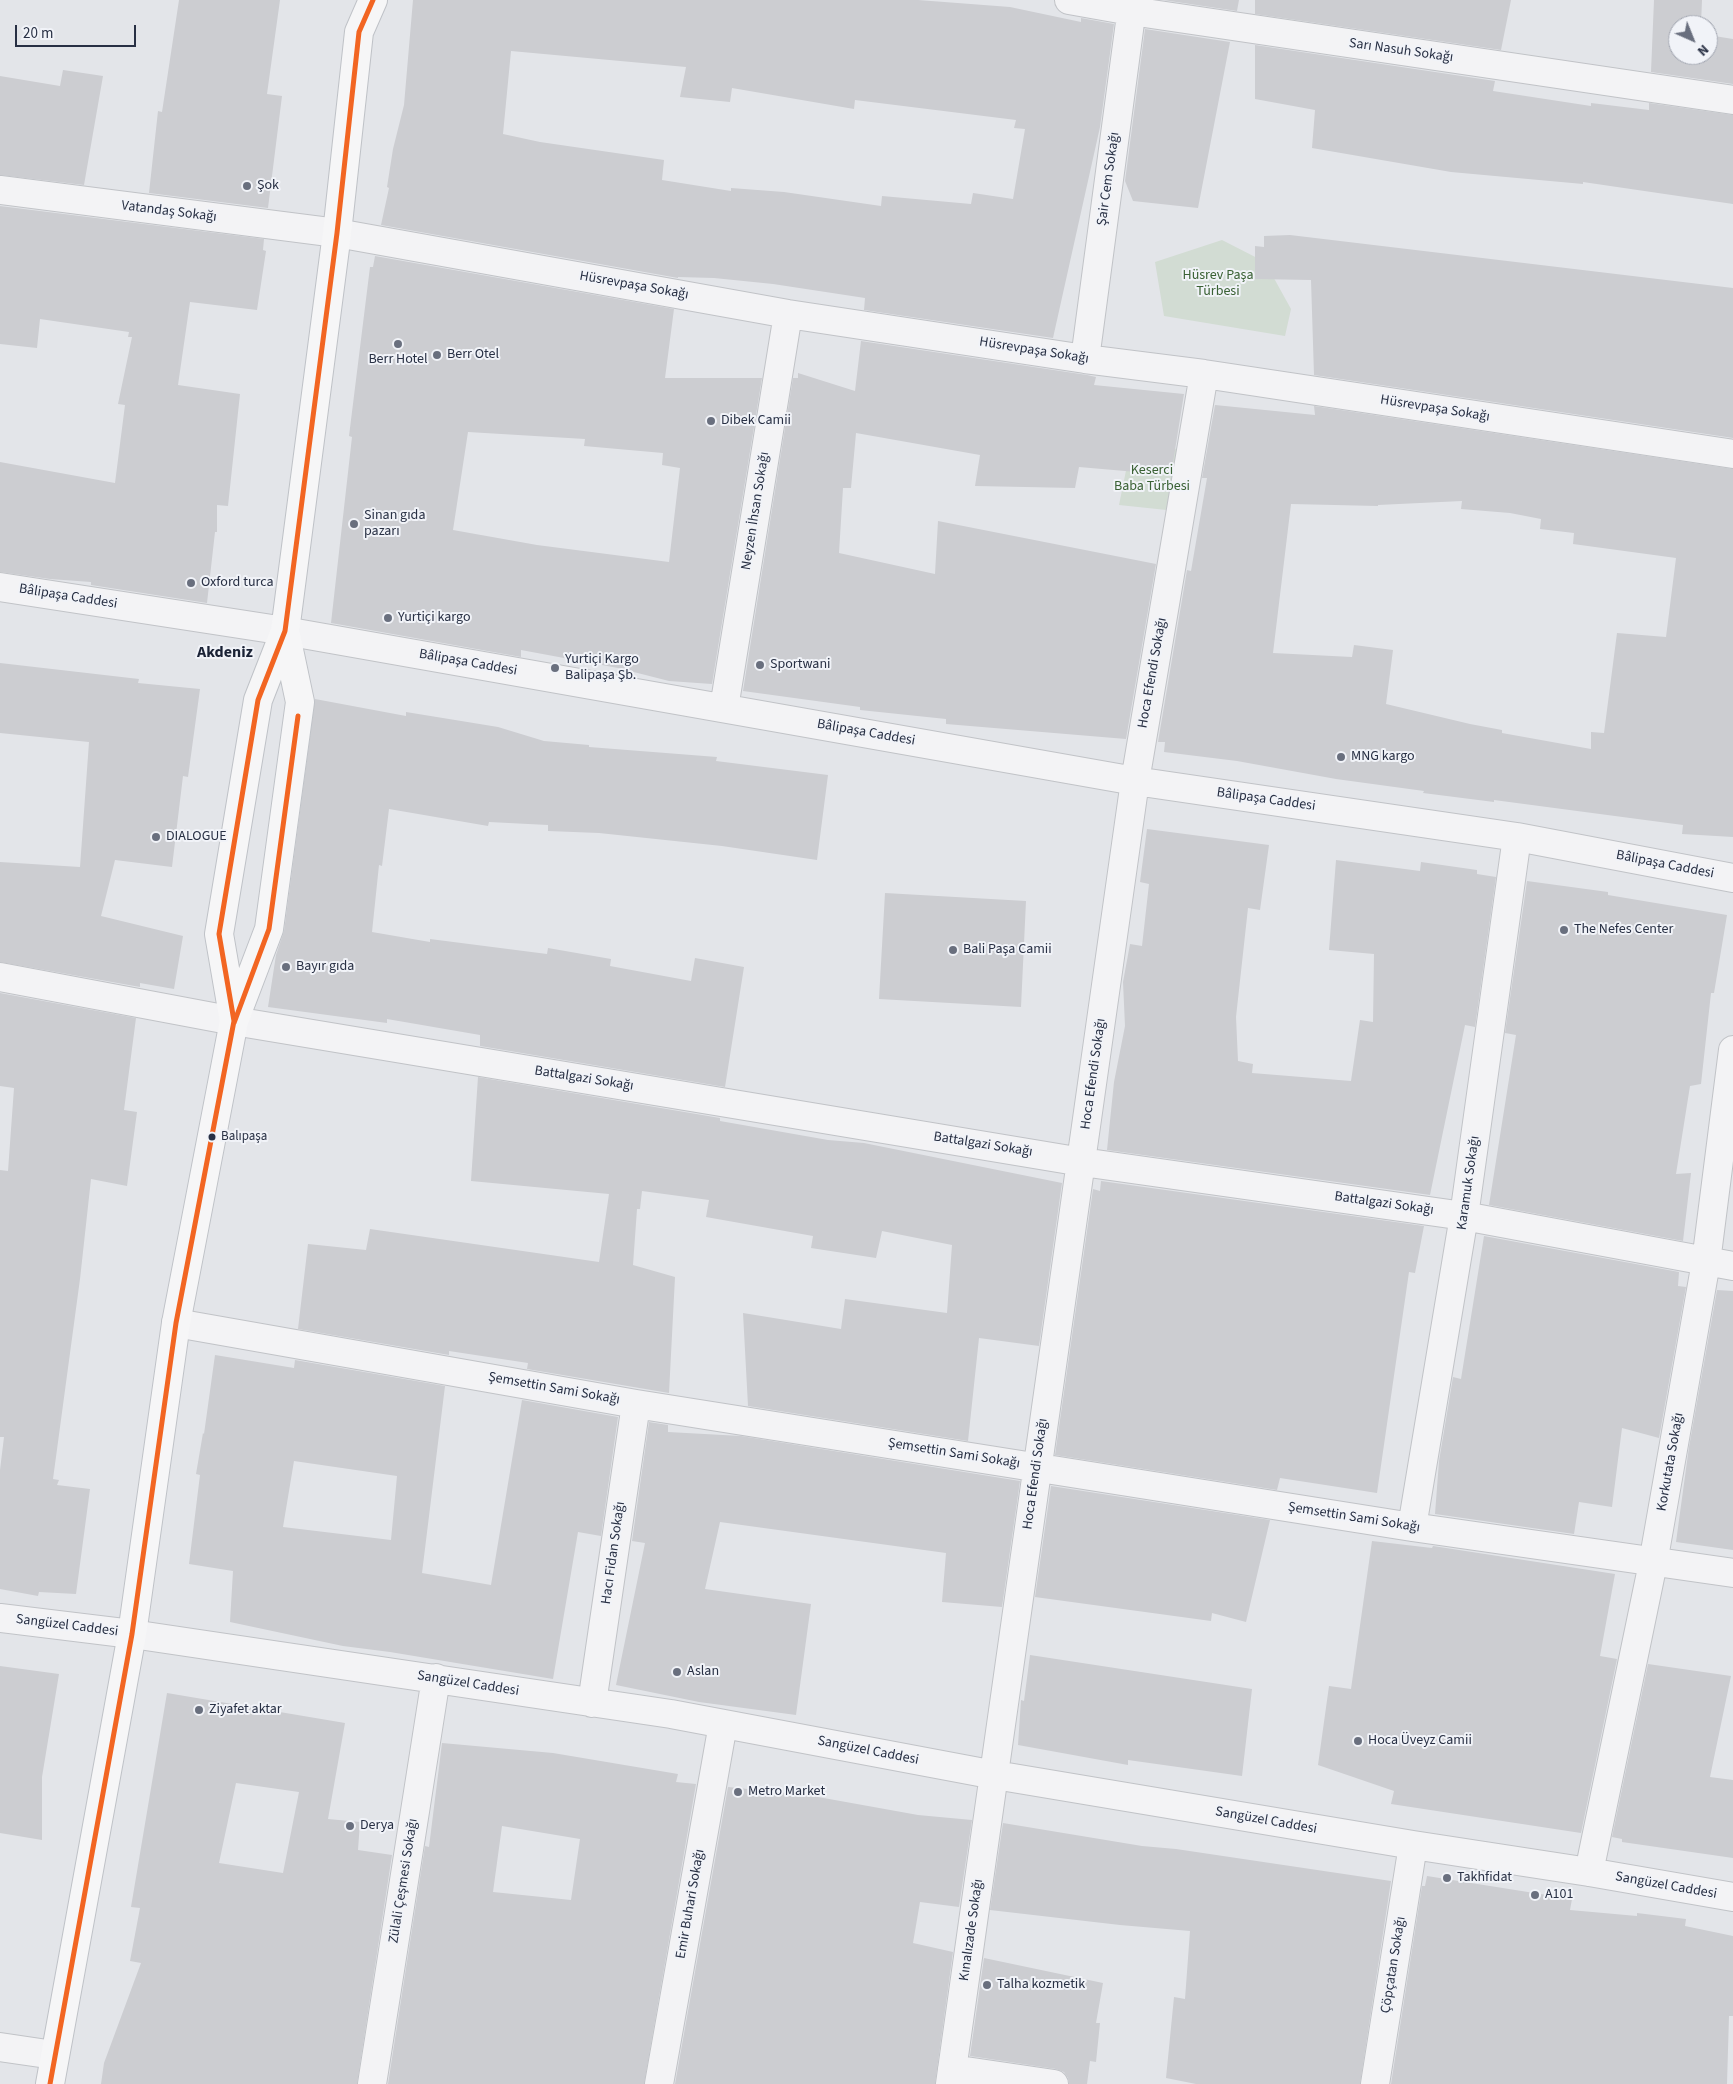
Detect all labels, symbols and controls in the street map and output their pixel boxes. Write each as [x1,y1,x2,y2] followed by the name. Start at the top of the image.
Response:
[18,15,139,47] scale bar
[1668,15,1718,65] north arrow
[23,23,53,44] text: 20 m
[1348,35,1454,67] street label: Sarı Nasuh Sokağı
[1692,40,1713,60] text: N
[1094,131,1124,227] street label: Şair Cem Sokağı
[257,178,279,194] place label: Şok
[241,180,253,192] marker: Şok
[120,198,218,226] street label: Vatandaş Sokağı
[578,268,690,304] street label: Hüsrevpaşa Sokağı
[1183,268,1253,300] park label: Hüsrev Paşa Türbesi
[978,334,1090,368] street label: Hüsrevpaşa Sokağı
[392,338,404,350] marker: Berr Hotel
[447,347,499,363] place label: Berr Otel
[431,349,443,361] marker: Berr Otel
[368,352,428,368] place label: Berr Hotel
[1379,392,1491,426] street label: Hüsrevpaşa Sokağı
[721,413,791,429] place label: Dibek Camii
[705,415,717,427] marker: Dibek Camii
[738,451,774,571] street label: Neyzen İhsan Sokağı
[1114,463,1190,496] park label: Keserci Baba Türbesi
[364,508,425,540] place label: Sinan gıda pazarı
[348,518,360,530] marker: Sinan gıda pazarı
[201,575,274,591] place label: Oxford turca
[185,577,197,589] marker: Oxford turca
[18,581,118,613] street label: Bâlipaşa Caddesi
[398,610,470,626] place label: Yurtiçi kargo
[382,612,394,624] marker: Yurtiçi kargo
[1135,616,1171,730] street label: Hoca Efendi Sokağı
[197,643,253,663] district label: Akdeniz
[418,646,518,680] street label: Bâlipaşa Caddesi
[565,652,639,684] place label: Yurtiçi Kargo Balipaşa Şb.
[770,657,831,673] place label: Sportwani
[754,659,766,671] marker: Sportwani
[549,662,561,674] marker: Yurtiçi Kargo Balipaşa Şb.
[816,716,916,750] street label: Bâlipaşa Caddesi
[1351,749,1415,765] place label: MNG kargo
[1335,751,1347,763] marker: MNG kargo
[1216,785,1316,815] street label: Bâlipaşa Caddesi
[166,829,227,845] place label: DIALOGUE
[150,831,162,843] marker: DIALOGUE
[1615,847,1715,883] street label: Bâlipaşa Caddesi
[1574,922,1673,938] place label: The Nefes Center
[1558,924,1570,936] marker: The Nefes Center
[963,942,1052,958] place label: Bali Paşa Camii
[947,944,959,956] marker: Bali Paşa Camii
[296,959,354,975] place label: Bayır gıda
[280,961,292,973] marker: Bayır gıda
[1078,1017,1110,1131] street label: Hoca Efendi Sokağı
[533,1063,635,1095] street label: Battalgazi Sokağı
[221,1129,267,1145] place label: Balıpaşa
[932,1129,1034,1161] street label: Battalgazi Sokağı
[207,1132,217,1142] marker: Balıpaşa
[1454,1135,1484,1231] street label: Karamuk Sokağı
[1333,1189,1435,1219] street label: Battalgazi Sokağı
[487,1369,621,1409] street label: Şemsettin Sami Sokağı
[1654,1411,1688,1513] street label: Korkutata Sokağı
[1020,1417,1052,1531] street label: Hoca Efendi Sokağı
[887,1435,1021,1473] street label: Şemsettin Sami Sokağı
[1287,1499,1421,1537] street label: Şemsettin Sami Sokağı
[598,1500,630,1606] street label: Hacı Fidan Sokağı
[15,1611,119,1641] street label: Sangüzel Caddesi
[687,1664,719,1680] place label: Aslan
[671,1666,683,1678] marker: Aslan
[416,1668,520,1700] street label: Sangüzel Caddesi
[209,1702,282,1718] place label: Ziyafet aktar
[193,1704,205,1716] marker: Ziyafet aktar
[816,1733,920,1769] street label: Sangüzel Caddesi
[1368,1733,1472,1749] place label: Hoca Üveyz Camii
[1352,1735,1364,1747] marker: Hoca Üveyz Camii
[748,1784,825,1800] place label: Metro Market
[732,1786,744,1798] marker: Metro Market
[1214,1804,1318,1838] street label: Sangüzel Caddesi
[386,1817,422,1945] street label: Zülali Çeşmesi Sokağı
[360,1818,394,1834] place label: Derya
[344,1820,356,1832] marker: Derya
[673,1848,709,1960] street label: Emir Buhari Sokağı
[1614,1869,1718,1903] street label: Sangüzel Caddesi
[1457,1870,1512,1886] place label: Takhfidat
[1441,1872,1453,1884] marker: Takhfidat
[957,1878,987,1982] street label: Kınalızade Sokağı
[1545,1887,1573,1903] place label: A101
[1529,1889,1541,1901] marker: A101
[1378,1915,1410,2015] street label: Çöpçatan Sokağı
[997,1977,1085,1993] place label: Talha kozmetik
[981,1979,993,1991] marker: Talha kozmetik

